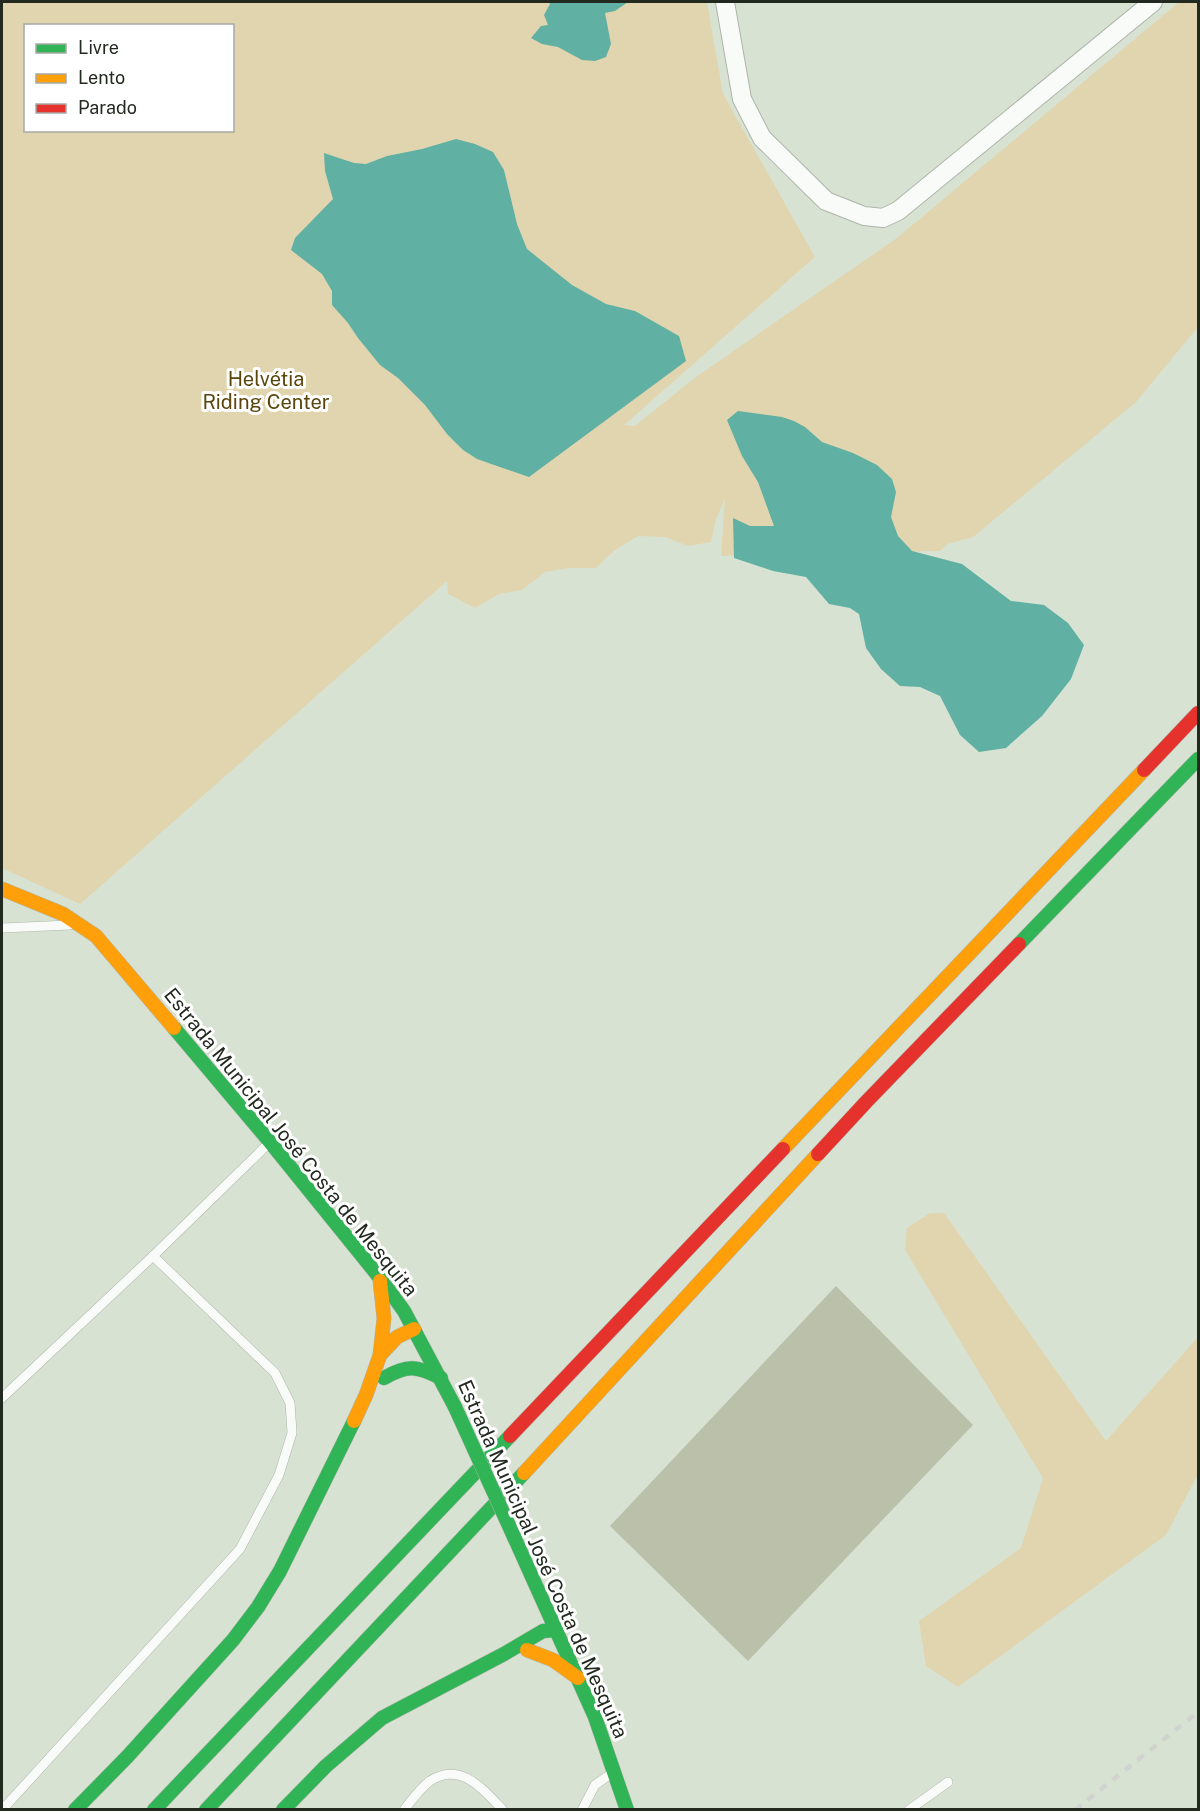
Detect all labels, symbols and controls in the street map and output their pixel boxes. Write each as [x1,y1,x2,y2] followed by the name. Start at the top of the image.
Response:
[24,24,234,132] legend
[78,37,119,58] text: Livre
[78,67,125,88] text: Lento
[78,97,137,118] text: Parado
[202,367,330,414] park label: Helvétia Riding Center
[159,983,423,1301] street label: Estrada Municipal José Costa de Mesquita
[453,1376,633,1742] street label: Estrada Municipal José Costa de Mesquita

